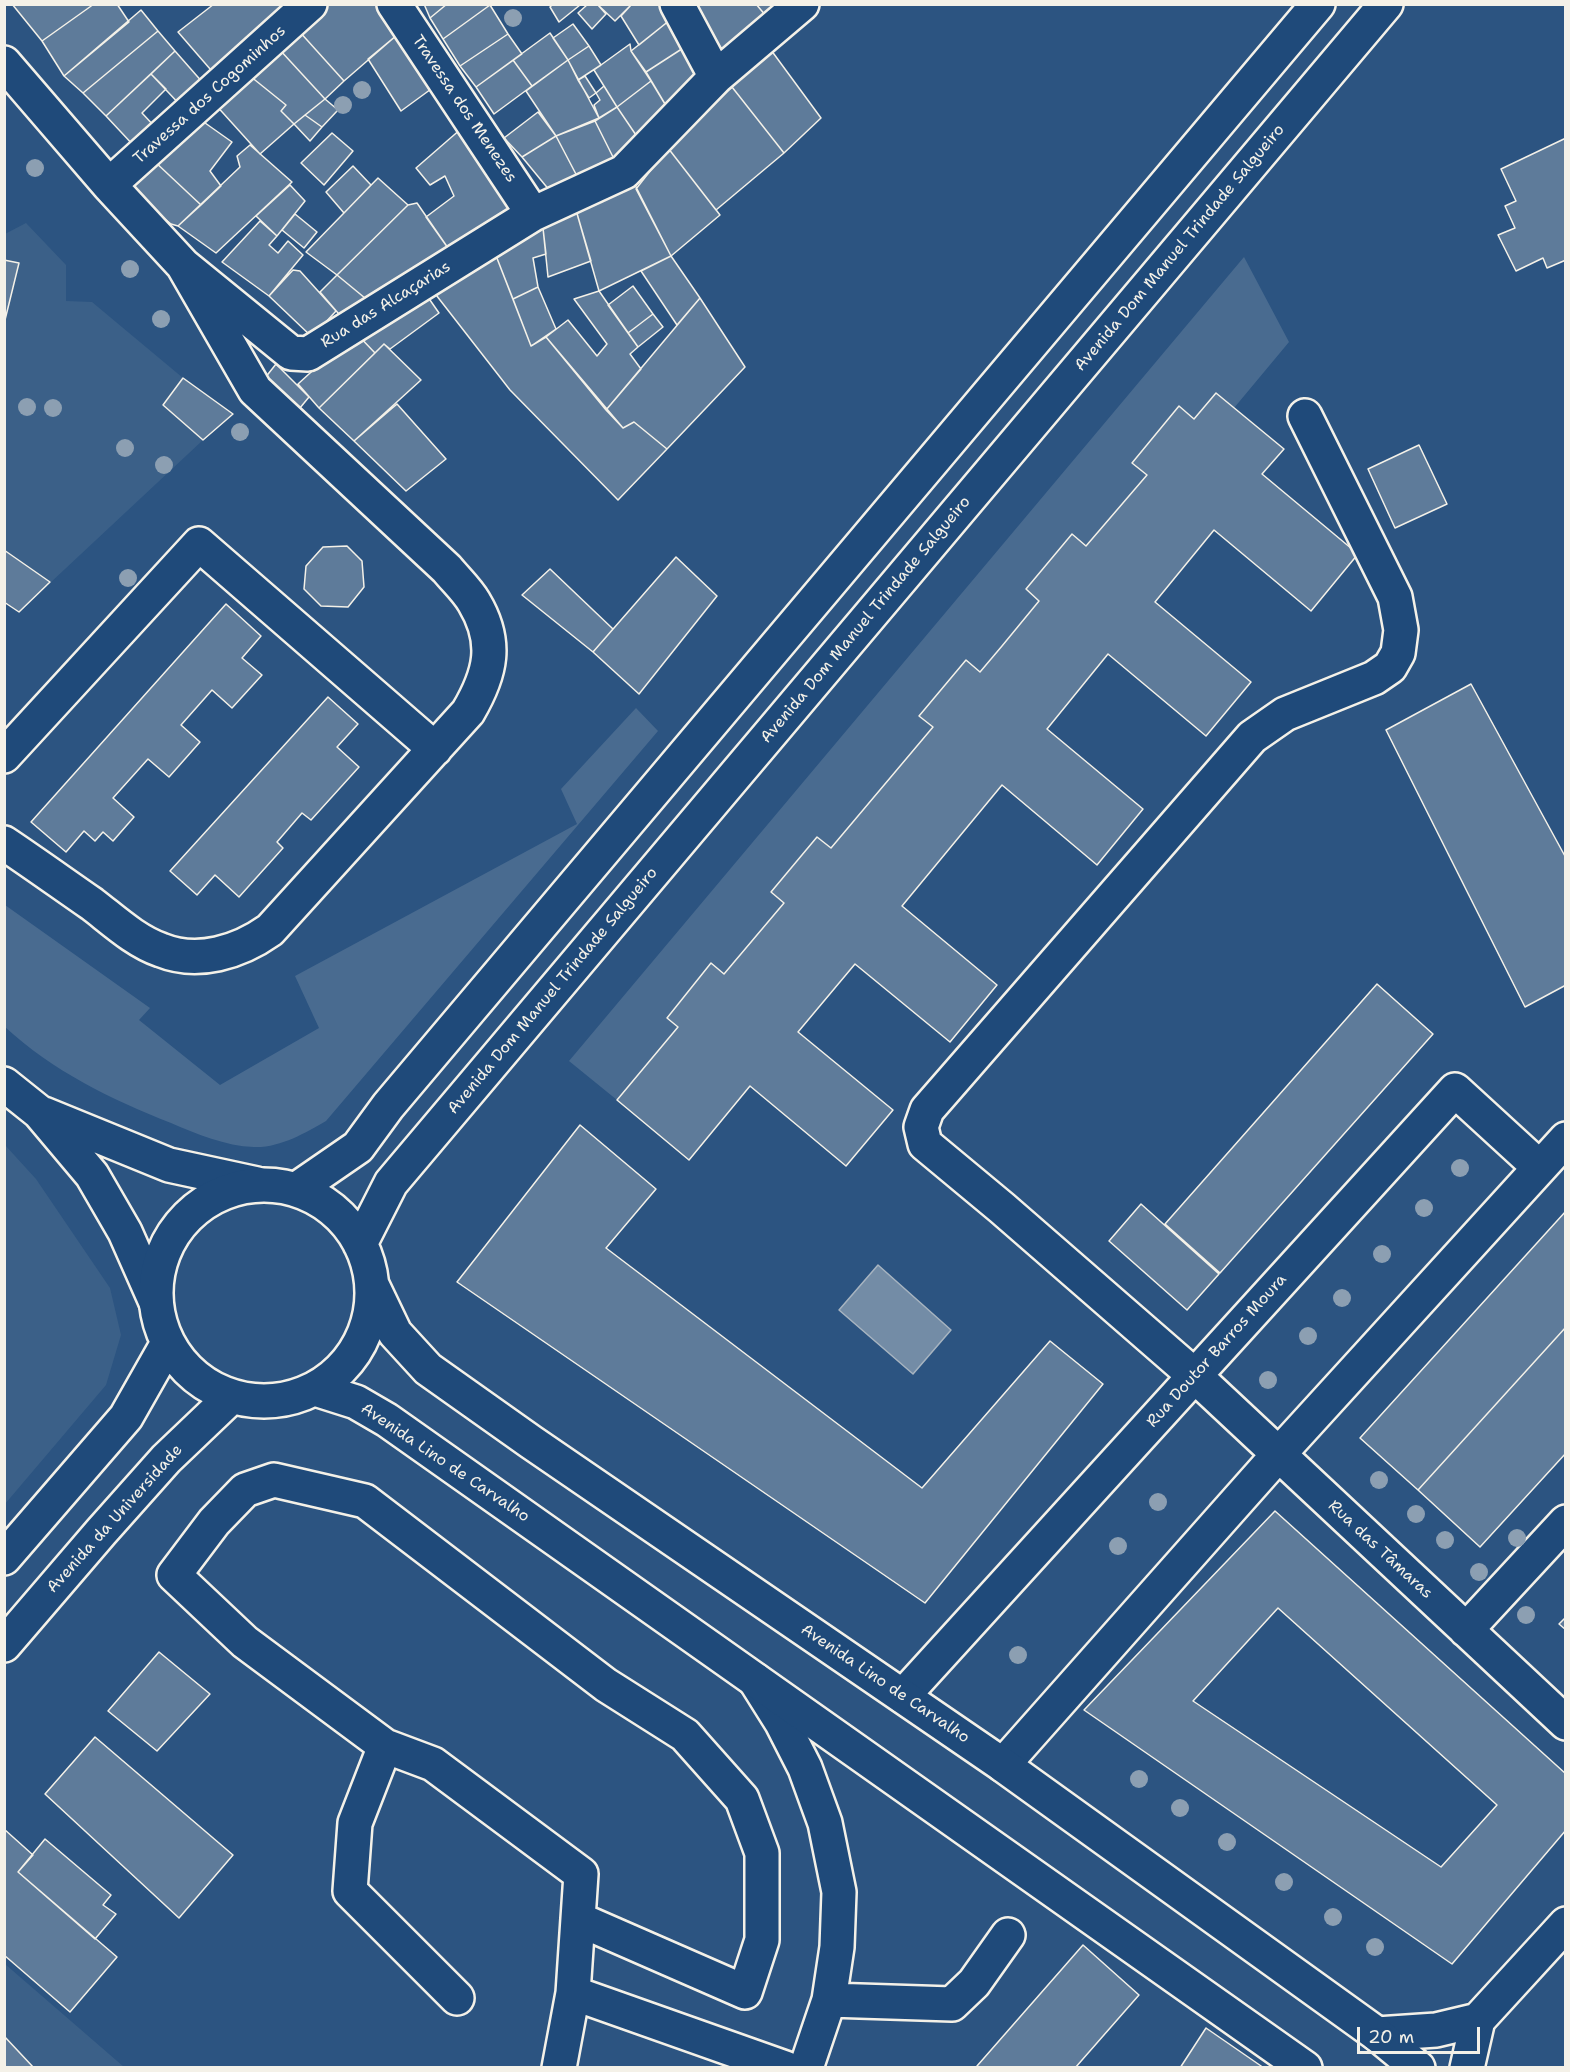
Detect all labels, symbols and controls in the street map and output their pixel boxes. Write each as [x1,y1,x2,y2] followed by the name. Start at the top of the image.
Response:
[130,22,290,168] street label: Travessa dos Cogominhos
[408,32,520,186] street label: Travessa dos Menezes
[1071,121,1289,375] street label: Avenida Dom Manuel Trindade Salgueiro
[318,257,454,353] street label: Rua das Alcaçarias
[757,493,975,747] street label: Avenida Dom Manuel Trindade Salgueiro
[444,864,662,1118] street label: Avenida Dom Manuel Trindade Salgueiro
[1143,1270,1291,1432] street label: Rua Doutor Barros Moura
[357,1399,533,1527] street label: Avenida Lino de Carvalho
[43,1441,187,1597] street label: Avenida da Universidade
[1324,1497,1436,1603] street label: Rua das Tâmaras
[797,1620,973,1748] street label: Avenida Lino de Carvalho
[1360,2015,1483,2053] scale bar
[1368,2025,1414,2049] text: 20 m

